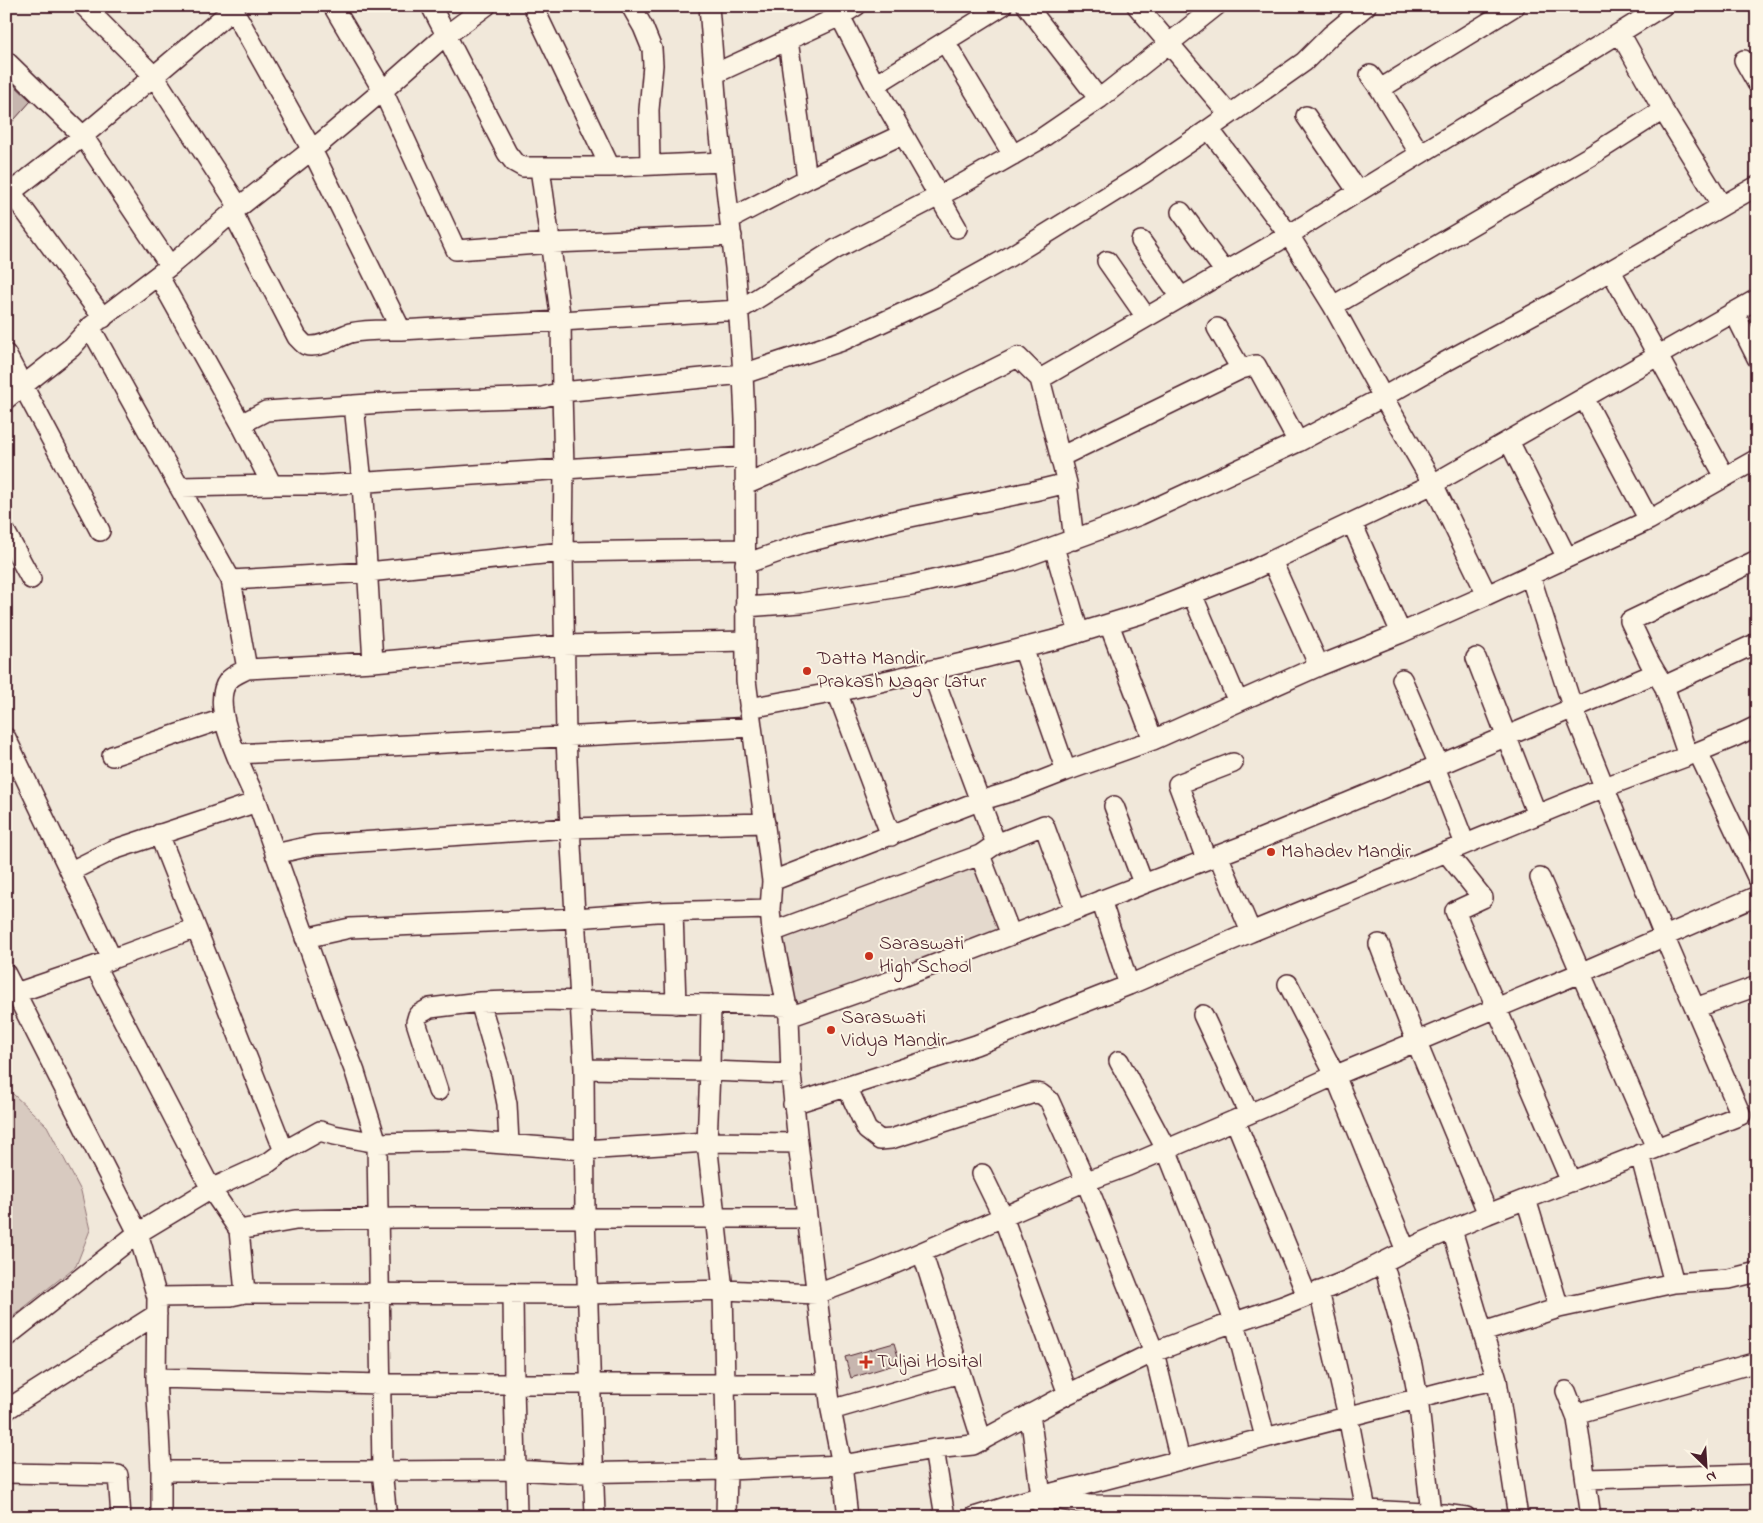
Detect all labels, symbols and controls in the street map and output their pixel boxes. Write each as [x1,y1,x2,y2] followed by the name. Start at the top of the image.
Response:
[816,645,987,698] place label: Datta Mandir Prakash Nagar Latur
[801,665,813,677] marker: Datta Mandir Prakash Nagar Latur
[1281,838,1412,867] place label: Mahadev Mandir
[1265,846,1277,858] marker: Mahadev Mandir
[879,930,972,983] place label: Saraswati High School
[863,950,875,962] marker: Saraswati High School
[840,1004,948,1056] place label: Saraswati Vidya Mandir
[825,1024,837,1036] marker: Saraswati Vidya Mandir
[877,1348,982,1377] place label: Tuljai Hosital
[859,1355,873,1369] marker: Tuljai Hosital
[1680,1440,1730,1490] north arrow
[1702,1465,1720,1488] text: N

